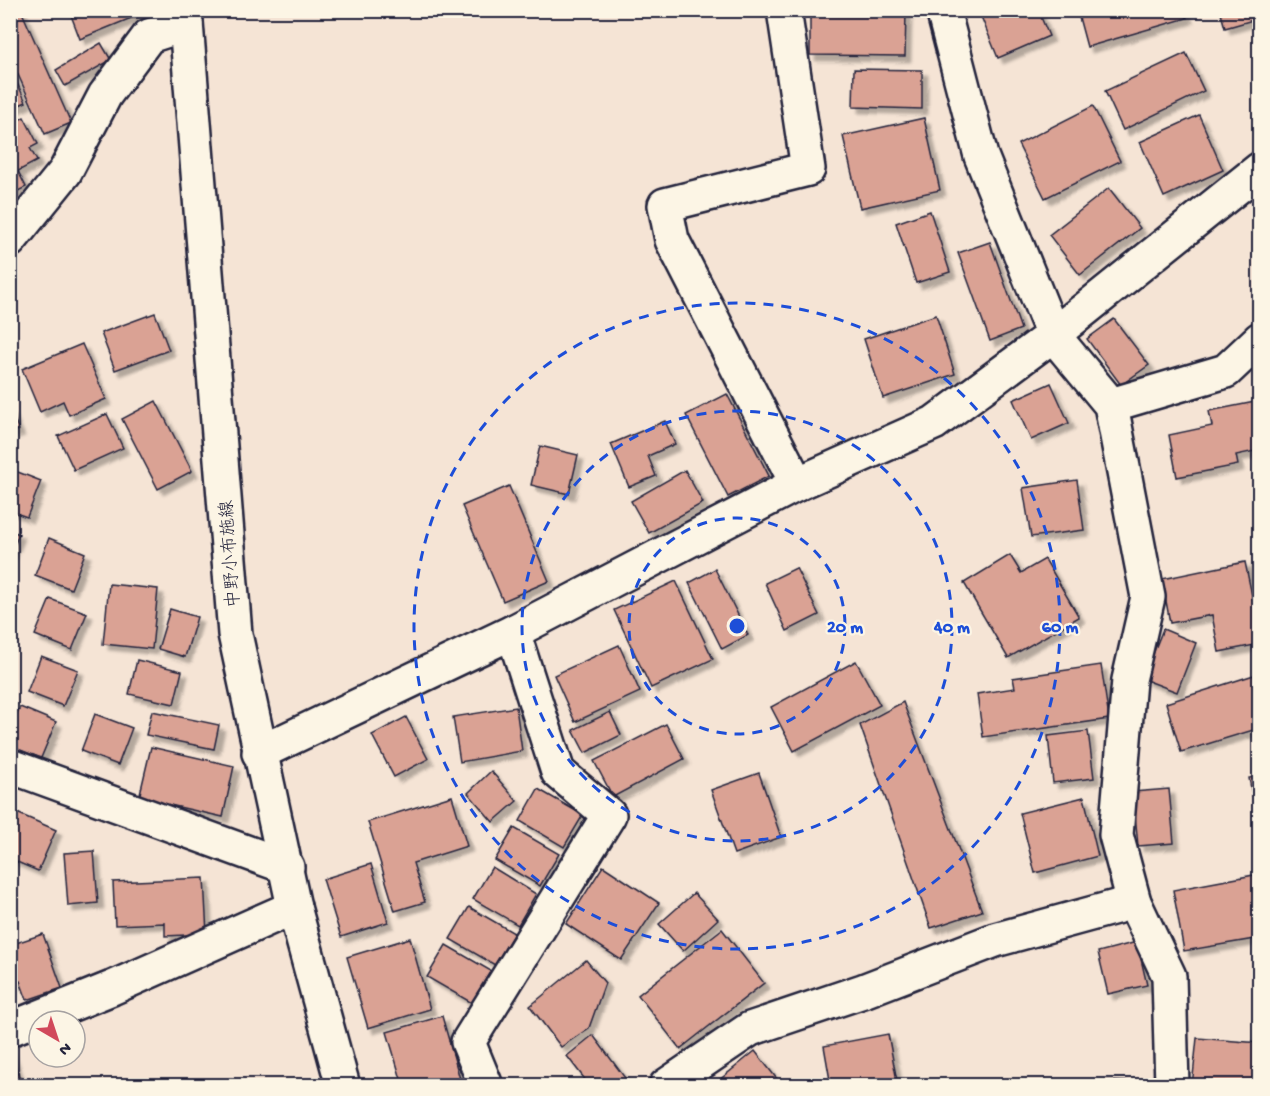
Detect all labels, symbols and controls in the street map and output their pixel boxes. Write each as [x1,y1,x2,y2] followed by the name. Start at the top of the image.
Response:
[216,499,246,608] street label: 中野小布施線
[727,616,747,636] centre of rings
[827,618,863,639] text: 20 m
[933,618,970,639] text: 40 m
[1042,618,1078,639] text: 60 m
[27,1009,87,1069] north arrow
[54,1037,74,1059] text: N

